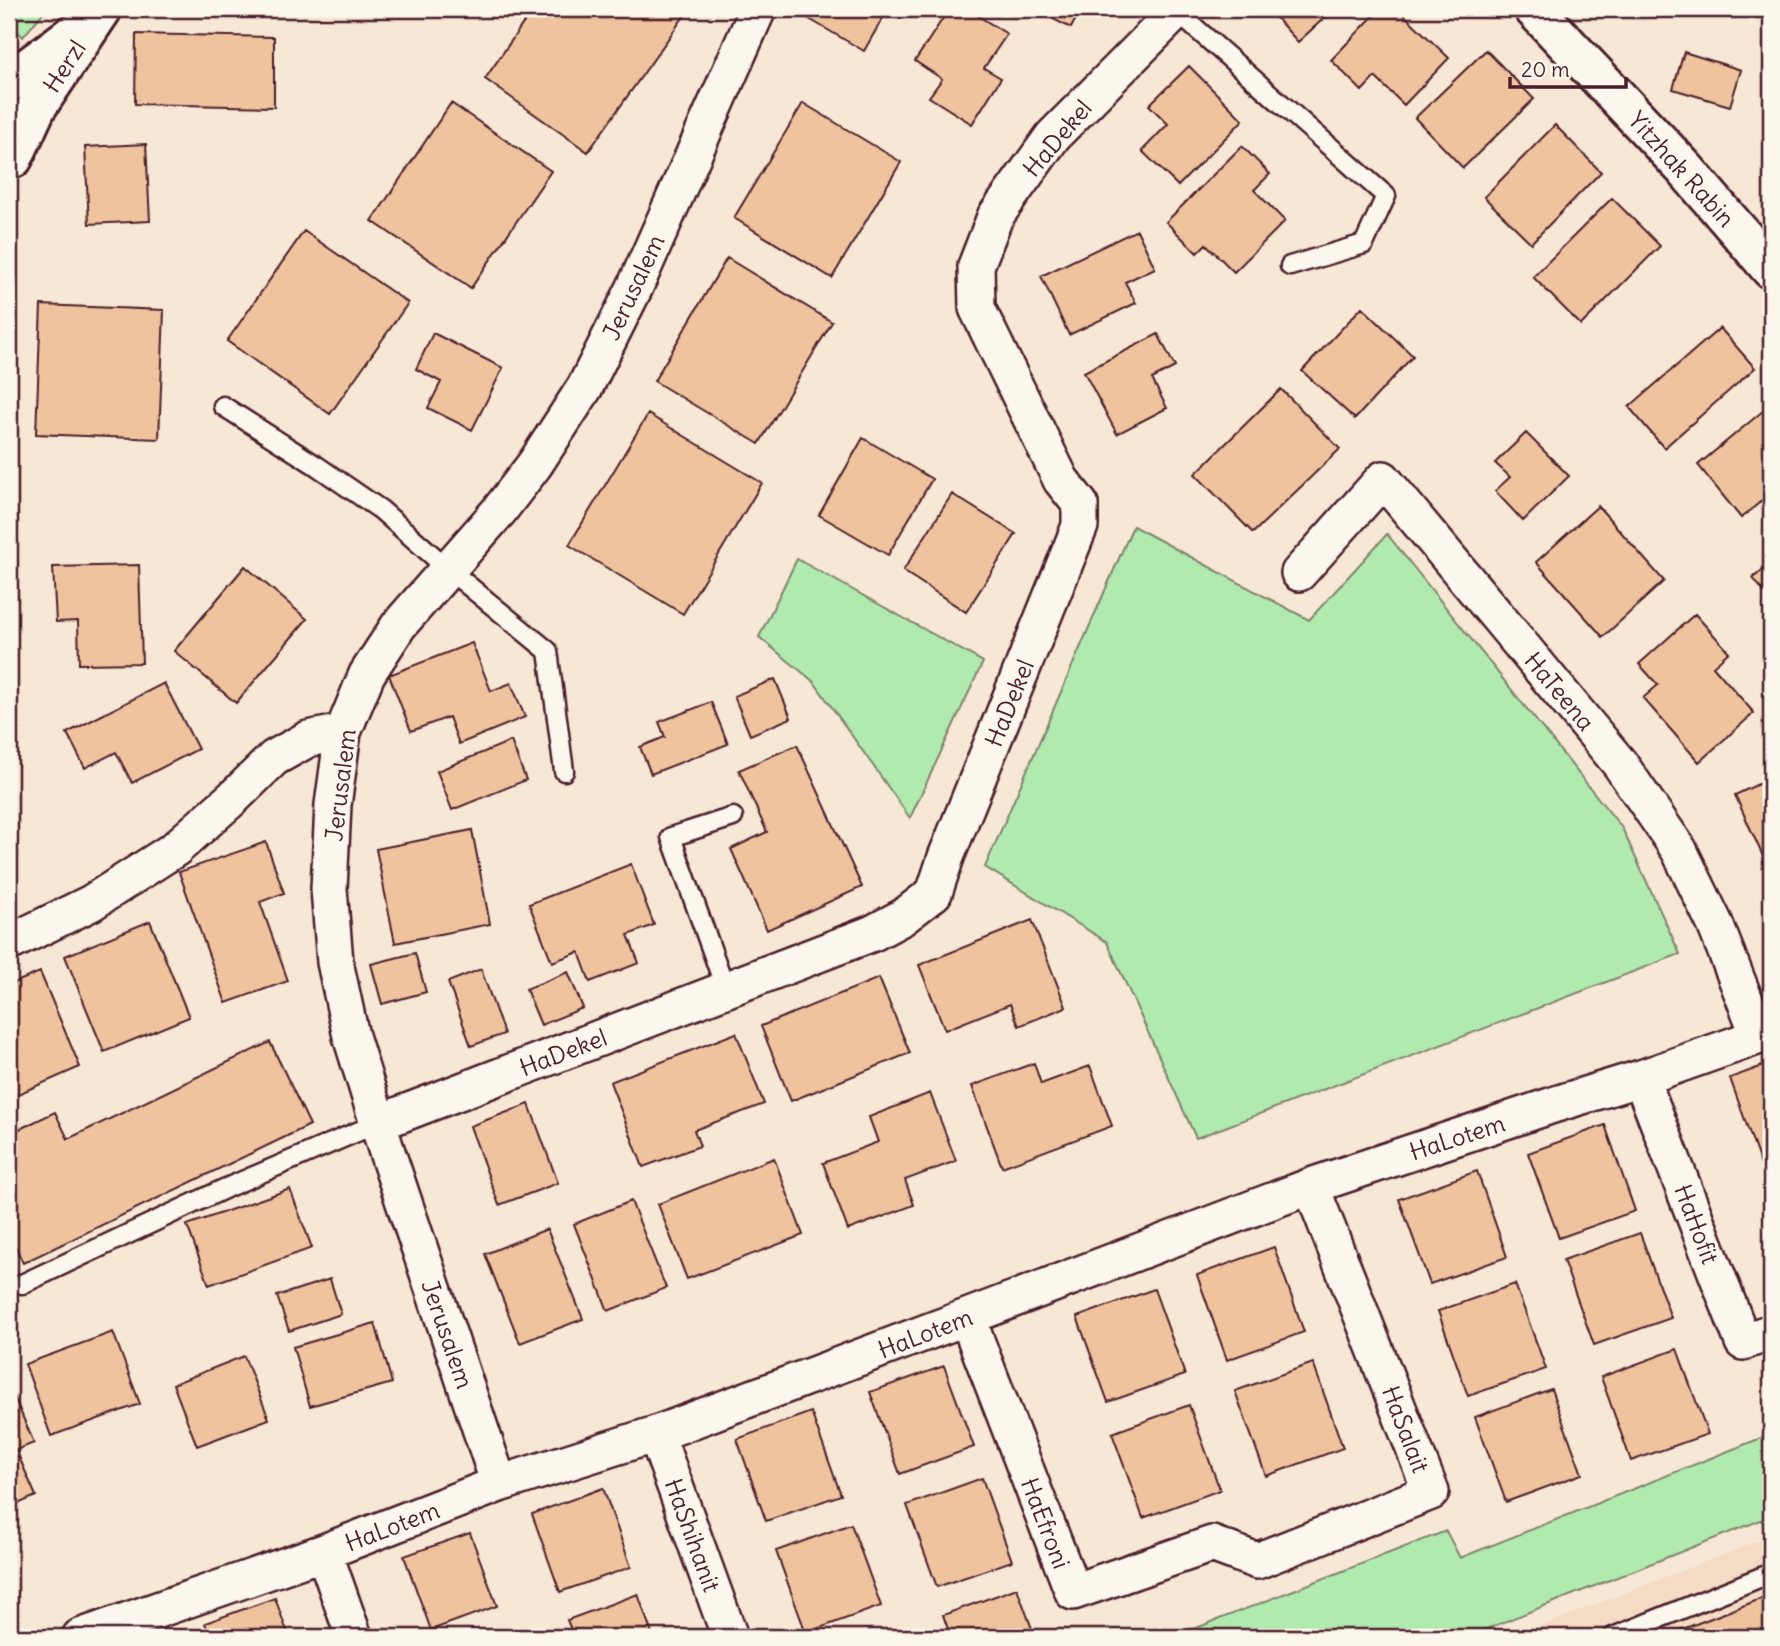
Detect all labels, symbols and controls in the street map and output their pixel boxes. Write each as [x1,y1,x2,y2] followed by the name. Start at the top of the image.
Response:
[36,34,92,98] street label: Herzl
[1510,46,1626,90] scale bar
[1521,56,1570,83] text: 20 m
[1016,93,1098,183] street label: HaDekel
[1622,105,1742,233] street label: Yitzhak Rabin
[596,229,670,345] street label: Jerusalem
[1518,646,1602,736] street label: HaTeena
[978,655,1040,751] street label: HaDekel
[318,727,362,843] street label: Jerusalem
[515,1022,611,1082] street label: HaDekel
[1405,1107,1509,1167] street label: HaLotem
[1668,1180,1726,1268] street label: HaHofit
[415,1276,481,1392] street label: Jerusalem
[874,1301,976,1365] street label: HaLotem
[1376,1381,1436,1477] street label: HaSalait
[1015,1473,1077,1573] street label: HaEfroni
[659,1474,727,1596] street label: HaShihanit
[341,1494,443,1558] street label: HaLotem

